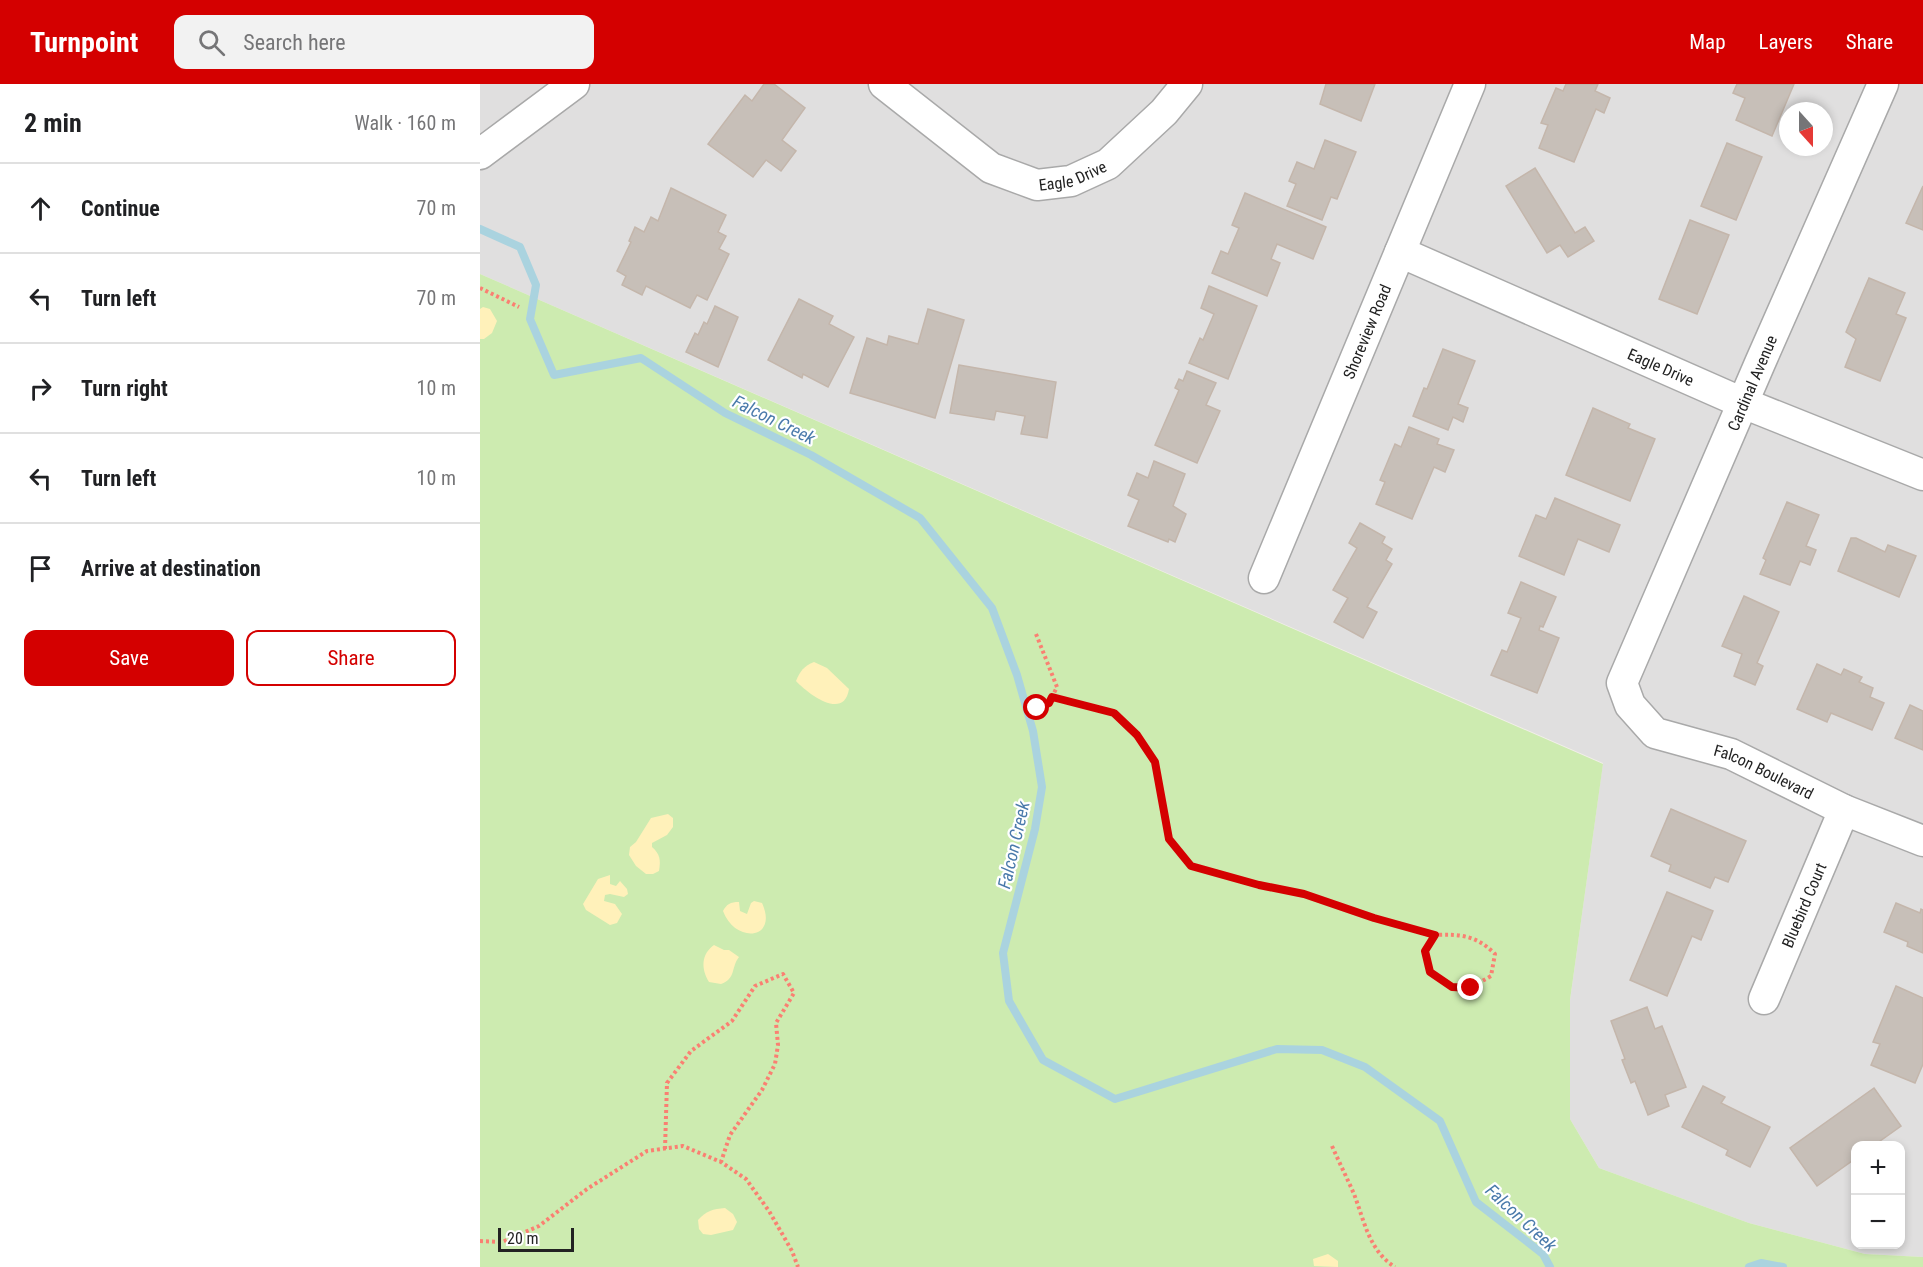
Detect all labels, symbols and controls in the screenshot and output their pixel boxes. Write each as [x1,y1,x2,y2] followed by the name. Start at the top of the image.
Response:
[174,15,594,69] search box
[30,26,138,59] text: Turnpoint
[195,26,228,59] icon: search
[243,30,346,55] text: Search here
[1689,30,1726,54] text: Map
[1759,30,1813,54] text: Layers
[1846,30,1893,54] text: Share
[1779,102,1833,156] north arrow
[24,108,82,138] text: 2 min
[355,111,456,135] text: Walk · 160 m
[1038,157,1110,195] street label: Eagle Drive
[24,192,57,225] icon: ahead
[81,196,160,221] text: Continue
[417,196,456,220] text: 70 m
[24,282,57,315] icon: left
[1339,282,1395,382] street label: Shoreview Road
[81,286,156,311] text: Turn left
[417,286,456,310] text: 70 m
[1724,333,1781,434] street label: Cardinal Avenue
[1625,344,1697,390] street label: Eagle Drive
[24,372,57,405] icon: right
[81,376,168,401] text: Turn right
[417,376,456,400] text: 10 m
[730,391,820,449] water label: Falcon Creek
[24,462,57,495] icon: left
[81,466,156,491] text: Turn left
[417,466,456,490] text: 10 m
[24,552,57,585] icon: arrive
[81,556,261,581] text: Arrive at destination
[24,630,234,686] button: Save
[246,630,456,686] button: Share
[1023,694,1049,720] route start
[1712,741,1816,803] street label: Falcon Boulevard
[993,798,1034,891] water label: Falcon Creek
[1778,860,1831,951] street label: Bluebird Court
[1457,974,1483,1000] route end
[1851,1141,1905,1249] map controls
[1851,1141,1905,1195] button: +
[1482,1180,1562,1256] water label: Falcon Creek
[1851,1195,1905,1249] button: −
[498,1225,574,1252] scale bar
[507,1229,539,1248] text: 20 m

